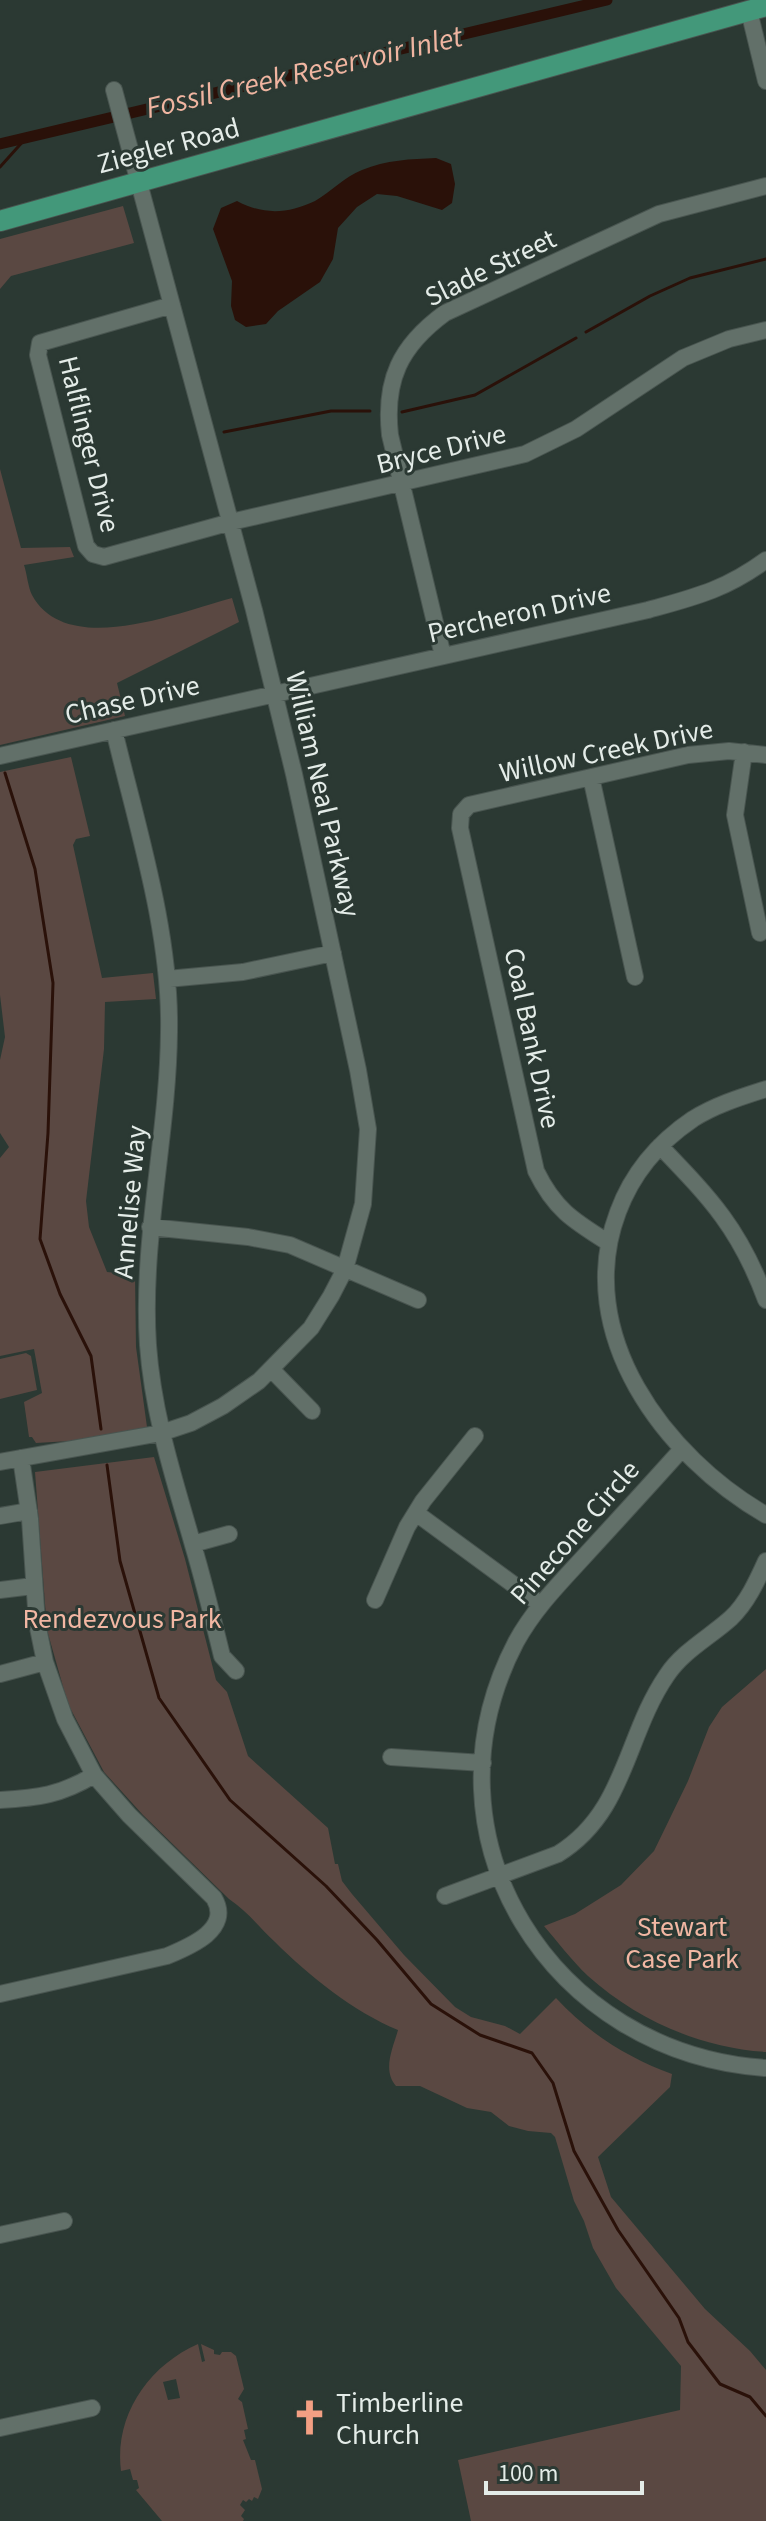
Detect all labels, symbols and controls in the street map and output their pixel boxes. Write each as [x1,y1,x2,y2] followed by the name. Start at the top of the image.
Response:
[142,15,468,130] water label: Fossil Creek Reservoir Inlet
[93,108,244,184] street label: Ziegler Road
[418,219,563,317] street label: Slade Street
[48,352,130,537] street label: Halflinger Drive
[372,414,510,484] street label: Bryce Drive
[424,572,615,653] street label: Percheron Drive
[61,665,204,735] street label: Chase Drive
[275,668,371,921] street label: William Neal Parkway
[496,709,717,793] street label: Willow Creek Drive
[493,944,571,1132] street label: Coal Bank Drive
[103,1124,157,1280] street label: Annelise Way
[501,1452,649,1614] street label: Pinecone Circle
[22,1599,222,1639] park label: Rendezvous Park
[625,1907,739,1979] park label: Stewart Case Park
[336,2383,463,2455] place label: Timberline Church
[291,2399,329,2437] church icon: Timberline Church
[486,2445,642,2495] scale bar
[498,2456,558,2491] text: 100 m

